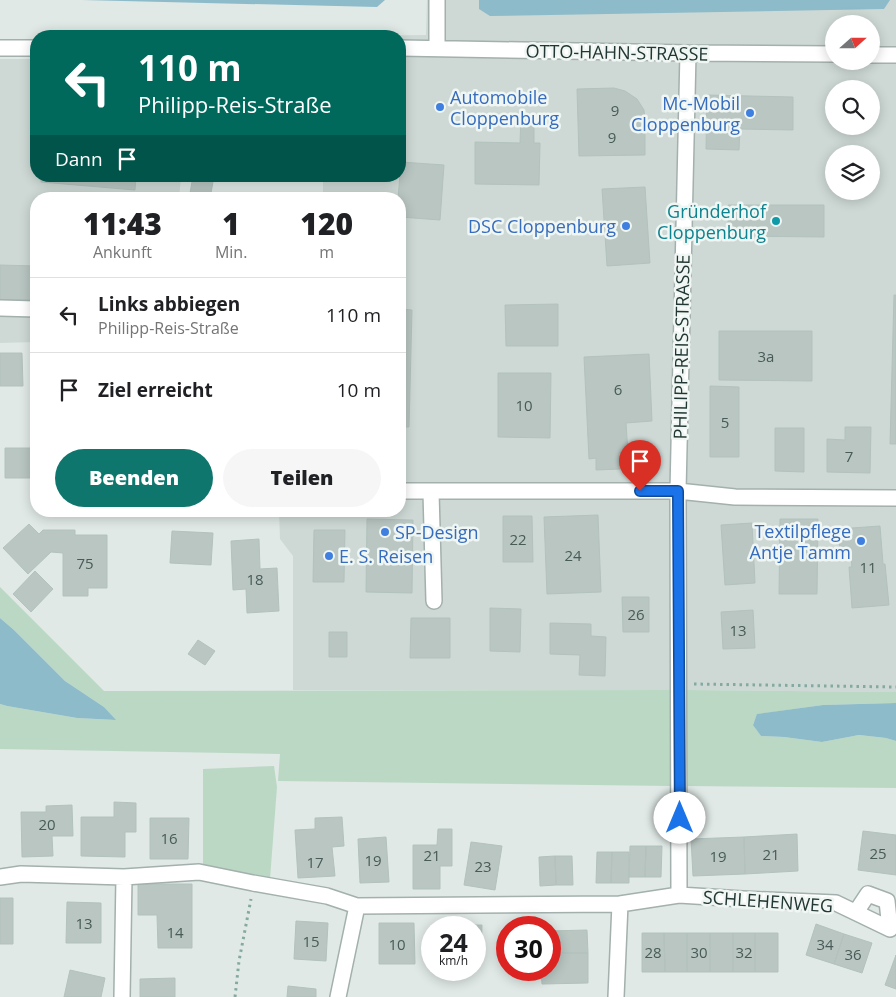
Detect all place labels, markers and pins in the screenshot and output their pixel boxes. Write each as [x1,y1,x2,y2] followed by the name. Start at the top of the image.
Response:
[450,85,559,130] place label: Automobile Cloppenburg
[631,91,740,136] place label: Mc-Mobil Cloppenburg
[434,101,446,113] marker: Automobile Cloppenburg
[744,107,756,119] marker: Mc-Mobil Cloppenburg
[657,199,767,244] place label: Gründerhof Cloppenburg
[468,214,616,238] place label: DSC Cloppenburg
[770,215,782,227] marker: Gründerhof Cloppenburg
[620,220,632,232] marker: DSC Cloppenburg
[619,440,661,491] pin
[750,519,851,564] place label: Textilpflege Antje Tamm
[395,520,479,544] place label: SP-Design
[379,526,391,538] marker: SP-Design
[855,535,867,547] marker: Textilpflege Antje Tamm
[339,544,433,568] place label: E. S. Reisen
[323,550,335,562] marker: E. S. Reisen

